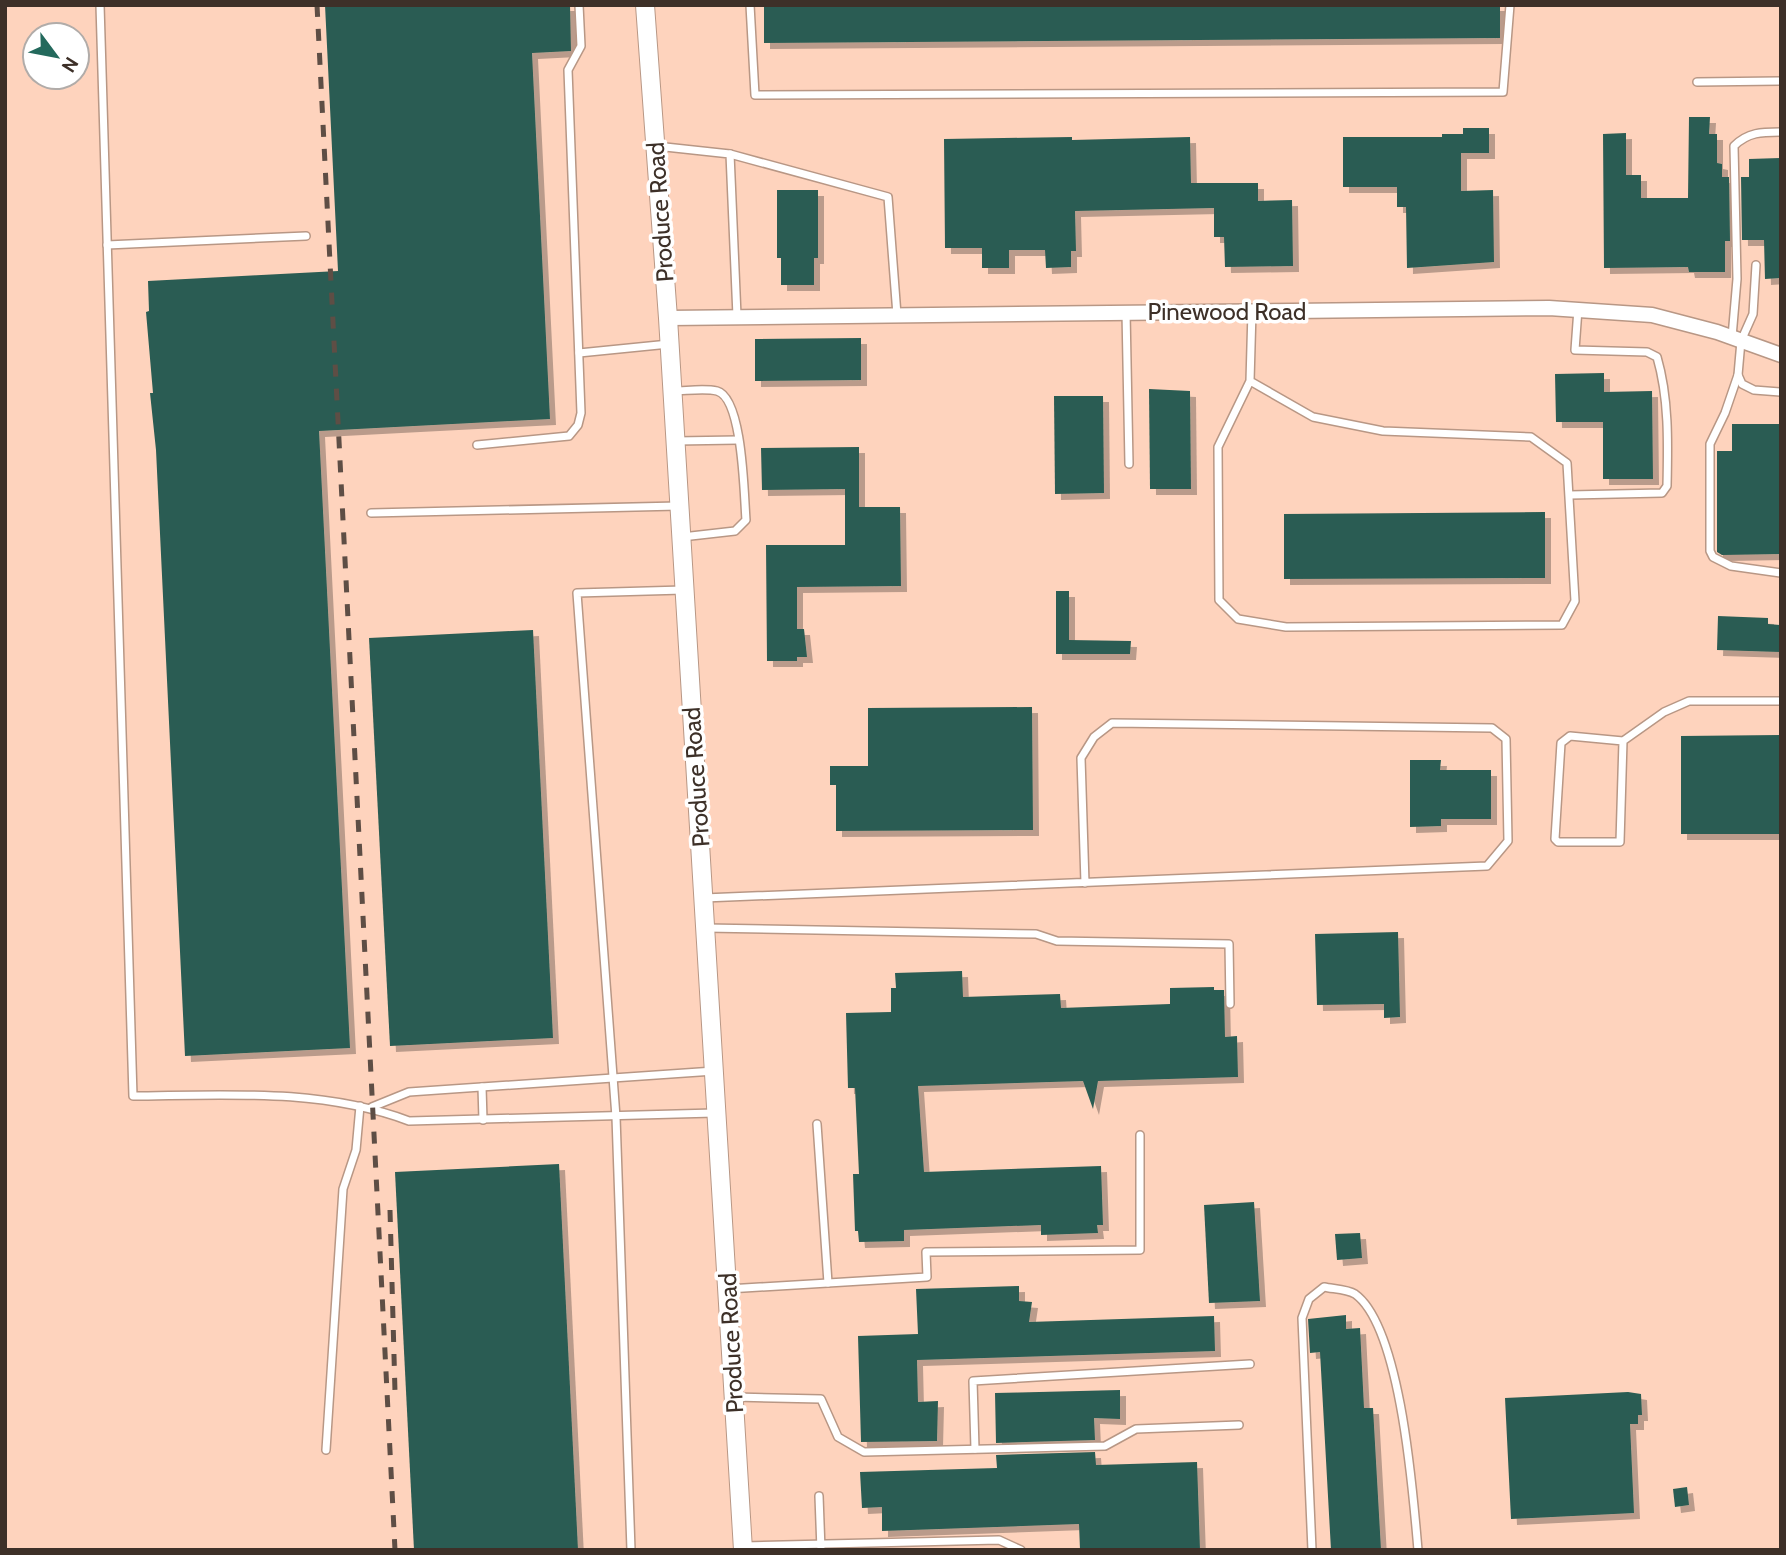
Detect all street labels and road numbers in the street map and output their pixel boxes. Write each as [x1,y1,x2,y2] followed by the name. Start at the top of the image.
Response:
[641,141,679,283] street label: Produce Road
[1148,297,1306,326] street label: Pinewood Road
[677,706,715,848] street label: Produce Road
[713,1272,749,1414] street label: Produce Road

